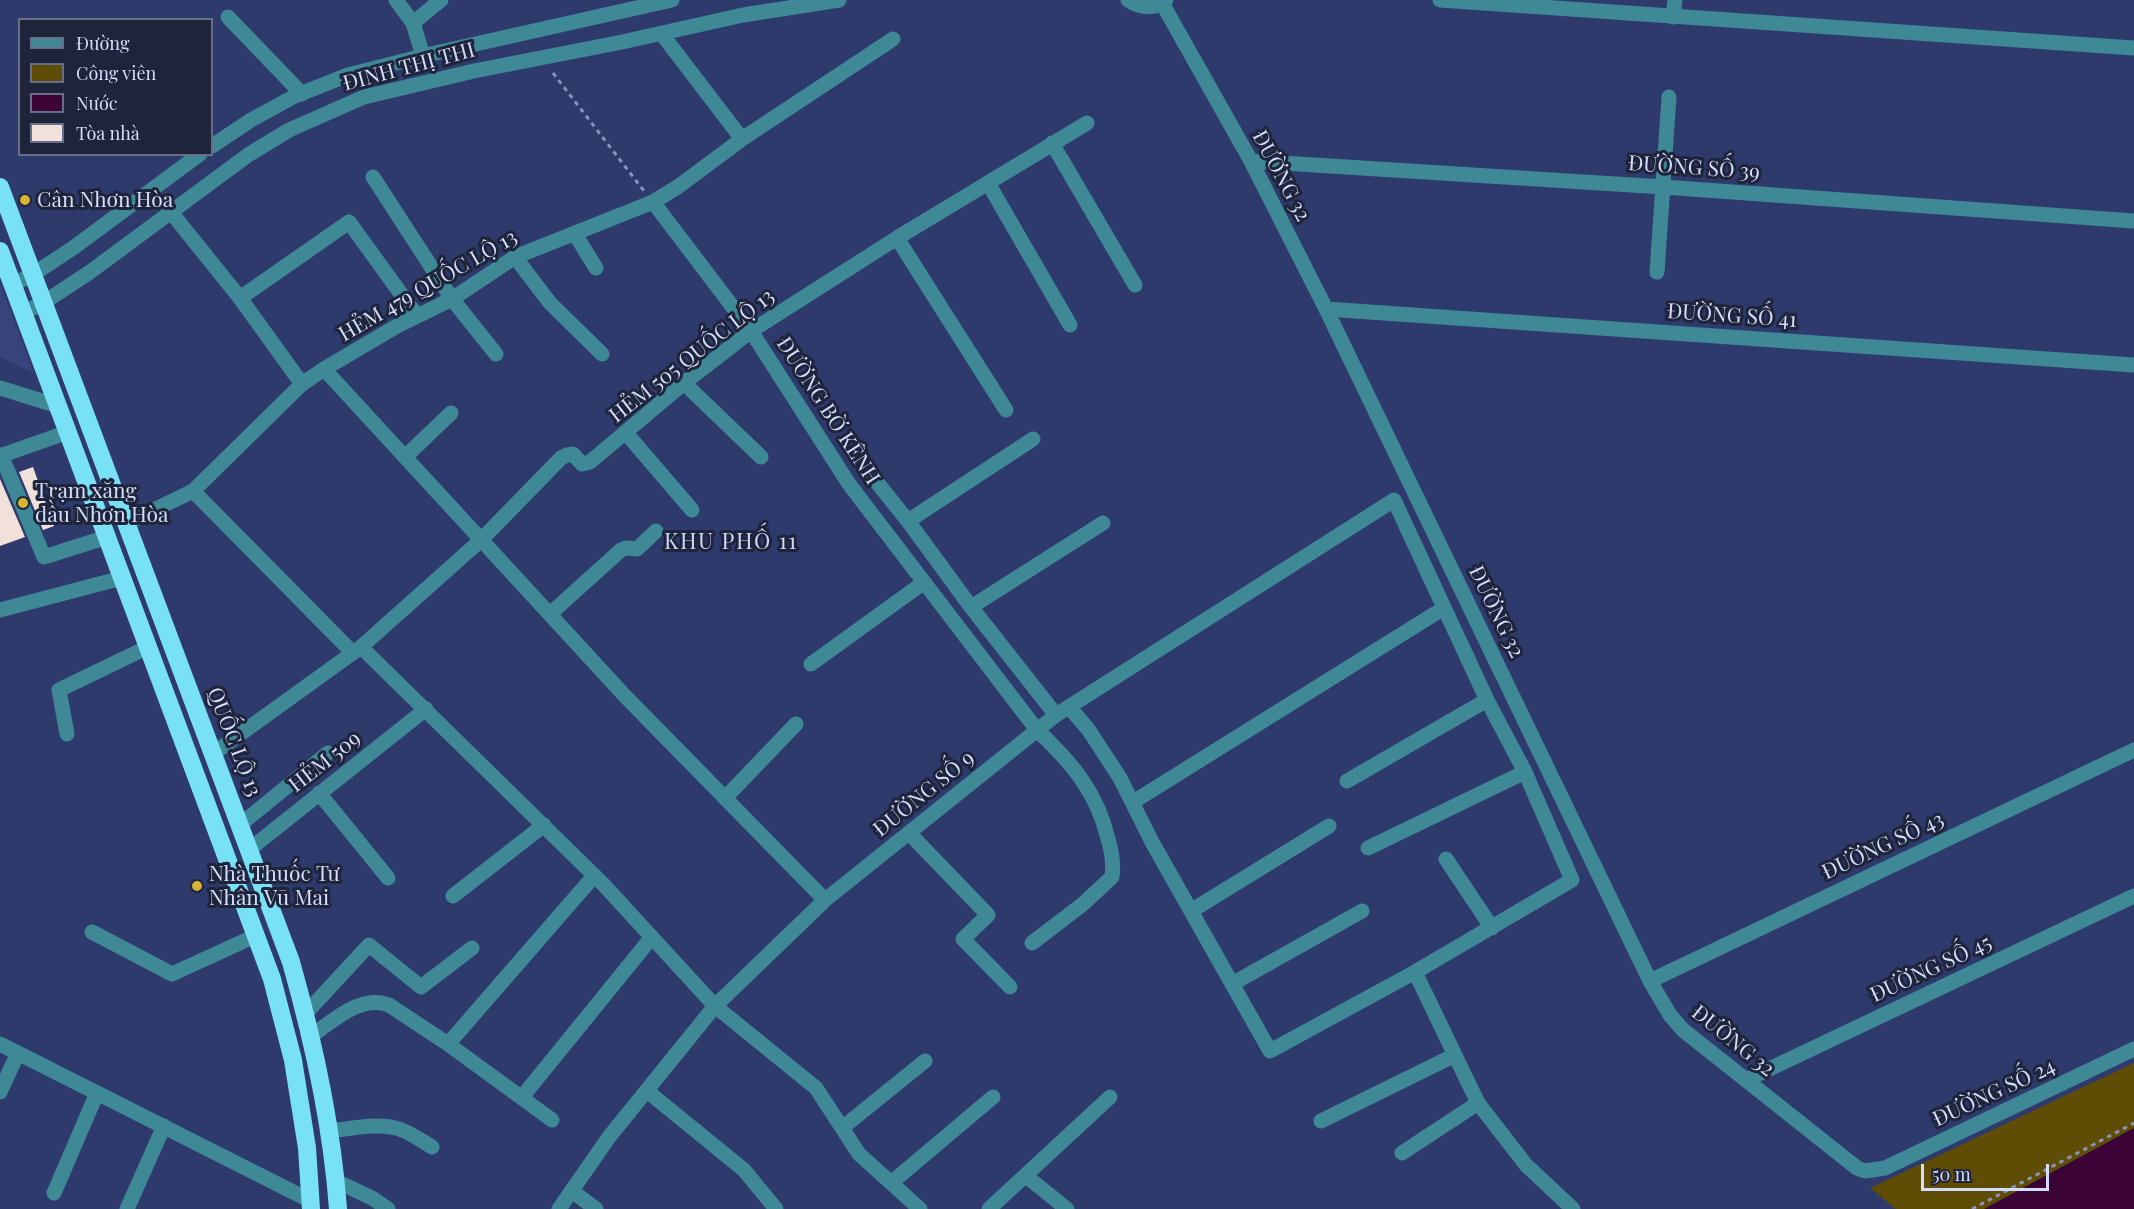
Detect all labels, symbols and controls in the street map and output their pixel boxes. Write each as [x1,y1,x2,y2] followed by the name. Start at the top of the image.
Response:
[18,18,213,156] legend
[76,31,129,55] text: Đường
[340,37,478,97] street label: ĐINH THỊ THI
[76,61,156,85] text: Công viên
[76,91,118,115] text: Nước
[76,121,140,145] text: Tòa nhà
[1247,126,1315,226] street label: ĐƯỜNG 32
[1627,151,1761,185] street label: ĐƯỜNG SỐ 39
[37,187,173,213] place label: Cân Nhơn Hòa
[18,193,32,207] marker: Cân Nhơn Hòa
[334,225,522,347] street label: HẺM 479 QUỐC LỘ 13
[605,284,779,428] street label: HẺM 505 QUỐC LỘ 13
[1666,299,1798,333] street label: ĐƯỜNG SỐ 41
[771,333,885,489] street label: ĐƯỜNG BỜ KÊNH
[35,478,169,528] place label: Trạm xăng dầu Nhơn Hòa
[16,496,30,510] marker: Trạm xăng dầu Nhơn Hòa
[664,529,798,555] district label: KHU PHỐ 11
[1463,562,1529,662] street label: ĐƯỜNG 32
[202,684,266,800] street label: QUỐC LỘ 13
[284,726,366,798] street label: HẺM 509
[869,746,979,842] street label: ĐƯỜNG SỐ 9
[1818,807,1948,885] street label: ĐƯỜNG SỐ 43
[209,861,340,911] place label: Nhà Thuốc Tư Nhân Vū Mai
[190,879,204,893] marker: Nhà Thuốc Tư Nhân Vū Mai
[1866,930,1996,1008] street label: ĐƯỜNG SỐ 45
[1687,1000,1779,1082] street label: ĐƯỜNG 32
[1929,1054,2059,1132] street label: ĐƯỜNG SỐ 24
[1924,1152,2052,1190] scale bar
[1932,1162,1971,1186] text: 50 m

